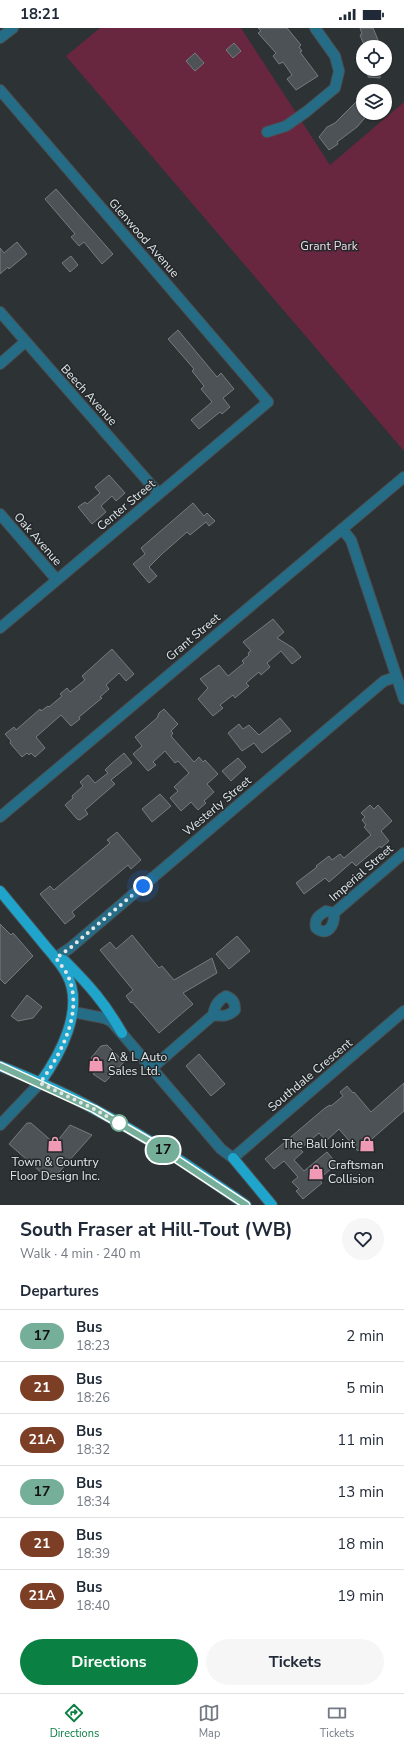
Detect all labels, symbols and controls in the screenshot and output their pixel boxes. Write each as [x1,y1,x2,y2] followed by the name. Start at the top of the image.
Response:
[20,4,60,24] text: 18:21
[356,40,392,120] map controls
[356,40,392,76] button: locate
[356,84,392,120] button: layers
[105,195,183,281] street label: Glenwood Avenue
[300,238,359,254] park label: Grant Park
[57,361,121,429] street label: Beech Avenue
[93,475,159,534] street label: Center Street
[10,509,66,569] street label: Oak Avenue
[163,609,224,664] street label: Grant Street
[179,772,255,839] street label: Westerly Street
[326,840,397,905] street label: Imperial Street
[133,876,153,896] your location
[264,1034,356,1115] street label: Southdale Crescent
[108,1049,167,1079] place label: A & L Auto Sales Ltd.
[87,1055,105,1073] shop icon: A & L Auto Sales Ltd.
[110,1114,128,1132] unlabelled marker
[46,1135,64,1153] shop icon: Town & Country Floor Design Inc.
[358,1135,376,1153] shop icon: The Ball Joint
[282,1136,356,1152] place label: The Ball Joint
[145,1137,181,1163] line badge: 17
[155,1140,171,1159] text: 17
[10,1154,100,1184] place label: Town & Country Floor Design Inc.
[328,1157,384,1187] place label: Craftsman Collision
[307,1163,325,1181] shop icon: Craftsman Collision
[20,1217,293,1243] text: South Fraser at Hill-Tout (WB)
[342,1218,384,1260] button: heart
[20,1245,141,1263] text: Walk · 4 min · 240 m
[20,1281,99,1301] text: Departures
[76,1317,102,1337] text: Bus
[34,1326,50,1345] text: 17
[346,1326,384,1346] text: 2 min
[76,1337,110,1355] text: 18:23
[76,1369,102,1389] text: Bus
[34,1378,50,1397] text: 21
[346,1378,384,1398] text: 5 min
[76,1389,110,1407] text: 18:26
[76,1421,102,1441] text: Bus
[28,1430,56,1449] text: 21A
[337,1430,384,1450] text: 11 min
[76,1441,110,1459] text: 18:32
[76,1473,102,1493] text: Bus
[34,1482,50,1501] text: 17
[337,1482,384,1502] text: 13 min
[76,1493,110,1511] text: 18:34
[76,1525,102,1545] text: Bus
[34,1534,50,1553] text: 21
[337,1534,384,1554] text: 18 min
[76,1545,110,1563] text: 18:39
[76,1577,102,1597] text: Bus
[28,1586,56,1605] text: 21A
[337,1586,384,1606] text: 19 min
[76,1597,110,1615] text: 18:40
[20,1639,198,1685] button: Directions
[206,1639,384,1685] button: Tickets
[50,1702,99,1741] tab: Directions
[198,1702,220,1741] tab: Map
[320,1702,354,1741] tab: Tickets

